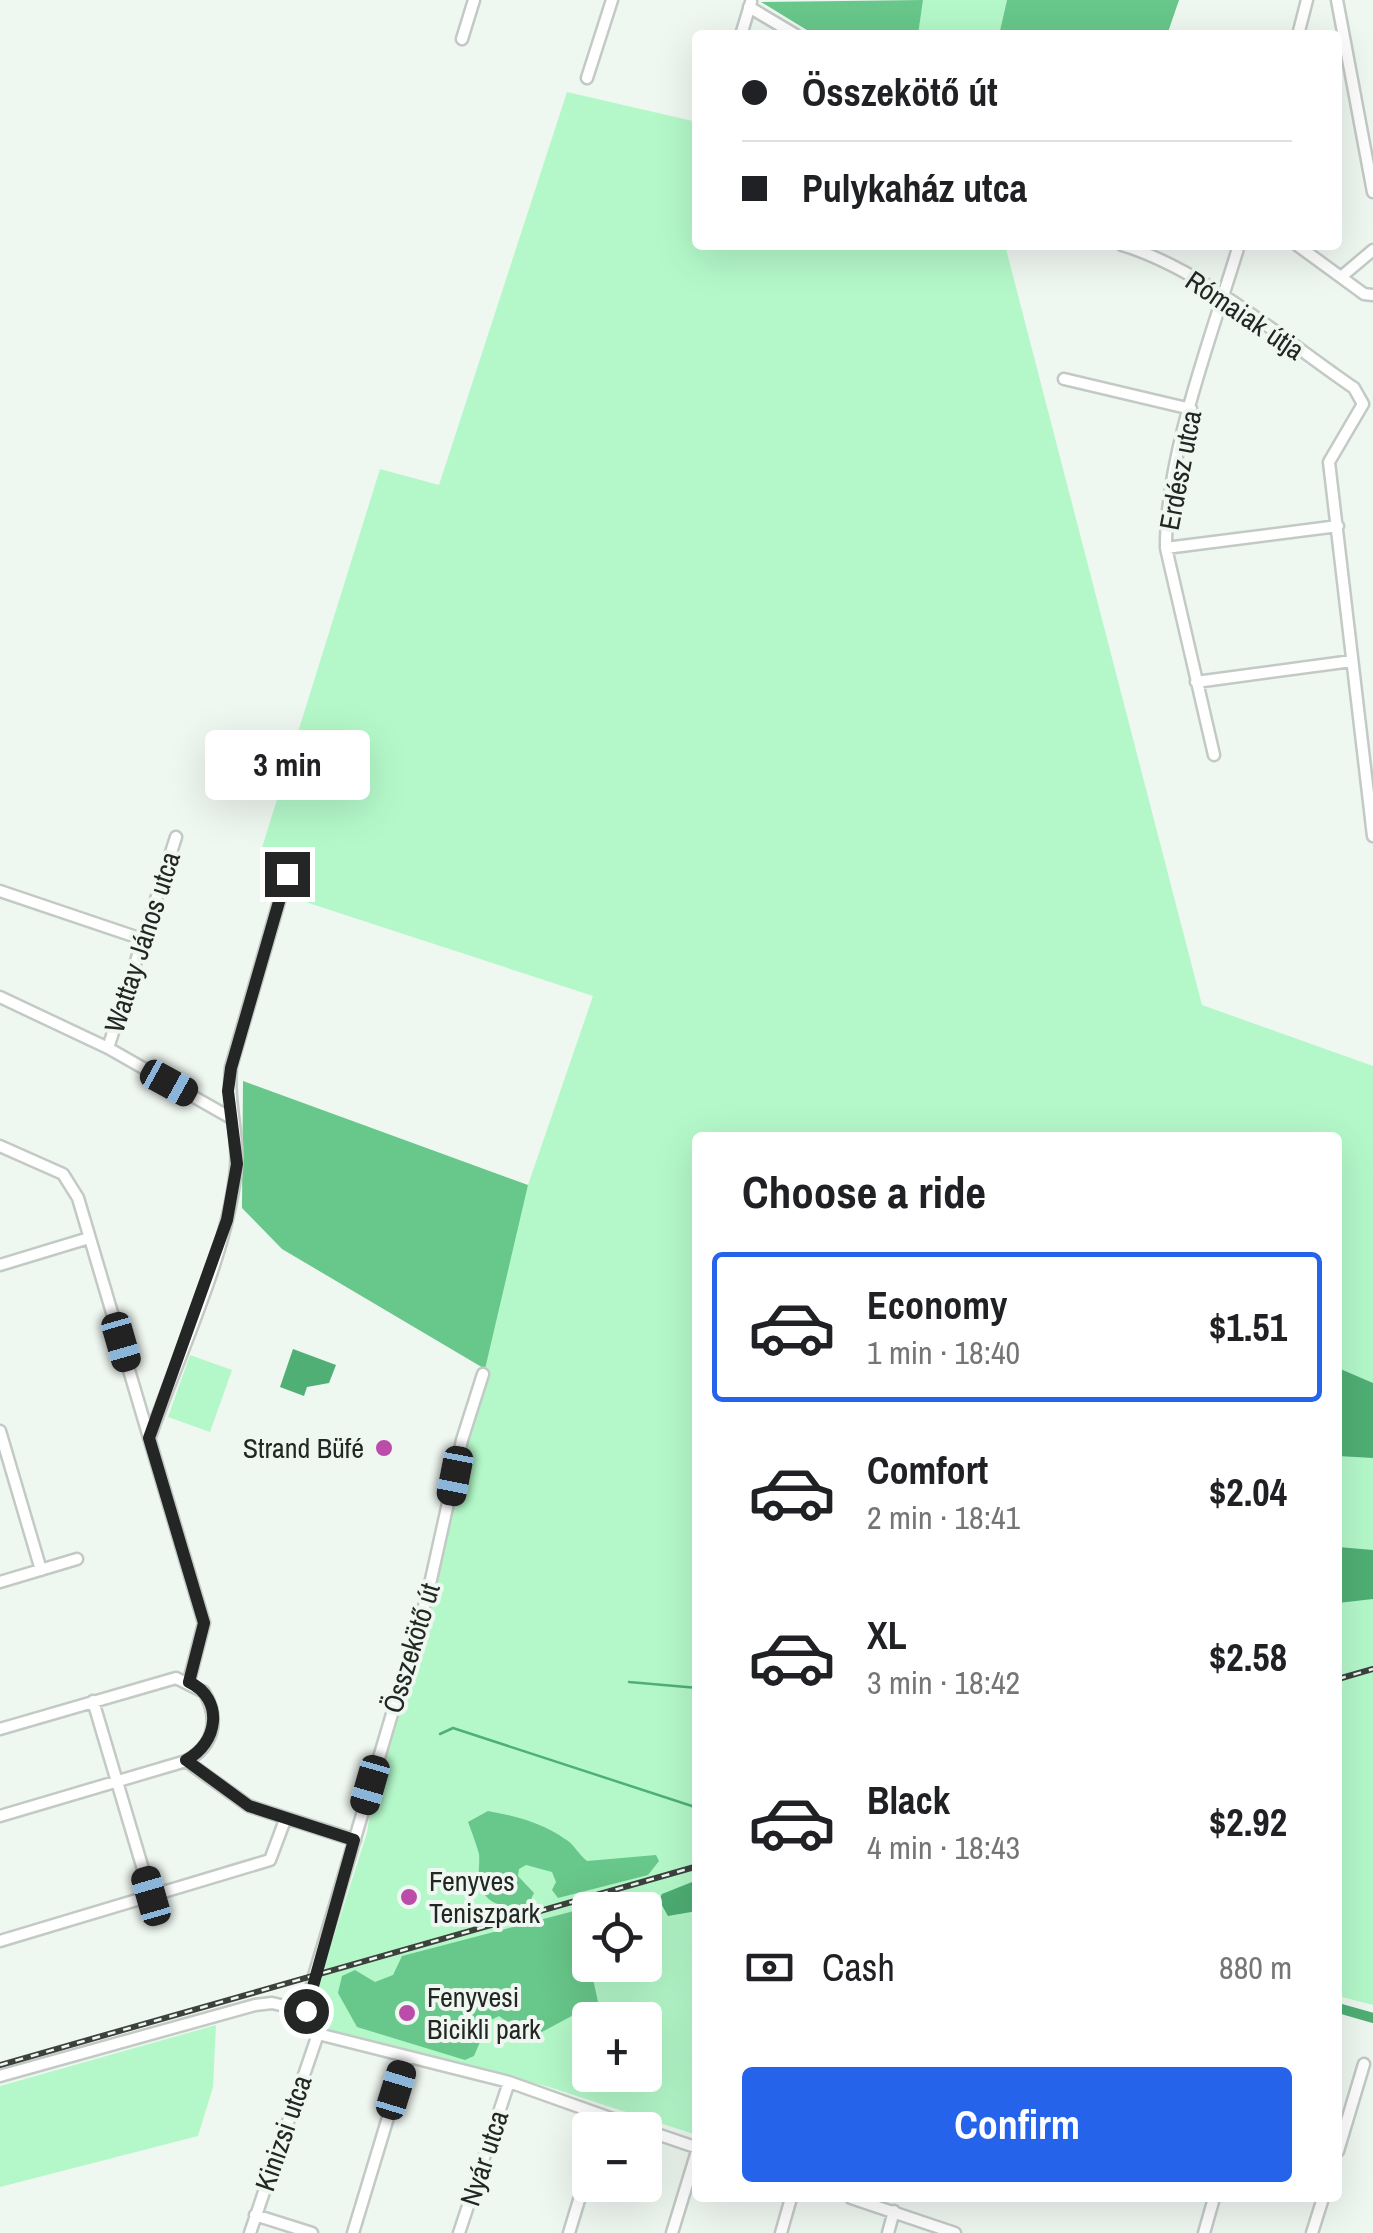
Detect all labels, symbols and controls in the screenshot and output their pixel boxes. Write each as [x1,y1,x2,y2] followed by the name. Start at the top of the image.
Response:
[802,67,998,118] text: Összekötő út
[802,163,1027,214] text: Pulykaház utca
[1178,261,1312,369] street label: Rómaiak útja
[1150,407,1210,533] street label: Erdész utca
[204,729,370,799] callout: 3 min
[253,743,322,786] text: 3 min
[95,846,189,1037] street label: Wattay János utca
[265,852,310,897] route end
[135,1055,203,1111] car
[742,1161,986,1222] text: Choose a ride
[867,1280,1007,1331] text: Economy
[747,1282,837,1372] icon: car
[1209,1302,1287,1353] text: $1.51
[98,1309,144,1375] car
[867,1331,1020,1374] text: 1 min · 18:40
[243,1429,364,1467] place label: Strand Büfé
[373,1437,395,1459] marker: Strand Büfé
[435,1444,475,1508] car
[867,1445,988,1496] text: Comfort
[747,1447,837,1537] icon: car
[1209,1467,1287,1518] text: $2.04
[867,1496,1020,1539] text: 2 min · 18:41
[373,1578,449,1718] street label: Összekötő út
[867,1610,907,1661] text: XL
[747,1612,837,1702] icon: car
[1209,1632,1287,1683] text: $2.58
[867,1661,1020,1704] text: 3 min · 18:42
[347,1752,393,1818] car
[867,1775,950,1826] text: Black
[747,1777,837,1867] icon: car
[1209,1797,1287,1848] text: $2.92
[867,1826,1020,1869] text: 4 min · 18:43
[429,1862,541,1932] place label: Fenyves Teniszpark
[128,1863,174,1929] car
[398,1886,420,1908] marker: Fenyves Teniszpark
[572,1892,662,2202] map controls
[572,1892,662,1982] button: locate
[742,1940,797,1995] icon: cash
[822,1942,895,1993] text: Cash
[1219,1946,1292,1989] text: 880 m
[427,1978,541,2048] place label: Fenyvesi Bicikli park
[284,1989,329,2034] route start
[396,2002,418,2024] marker: Fenyvesi Bicikli park
[572,2002,662,2092] button: +
[373,2057,419,2123] car
[742,2067,1292,2182] button: Confirm
[246,2070,321,2196] street label: Kinizsi utca
[451,2105,517,2211] street label: Nyár utca
[572,2112,662,2202] button: −

